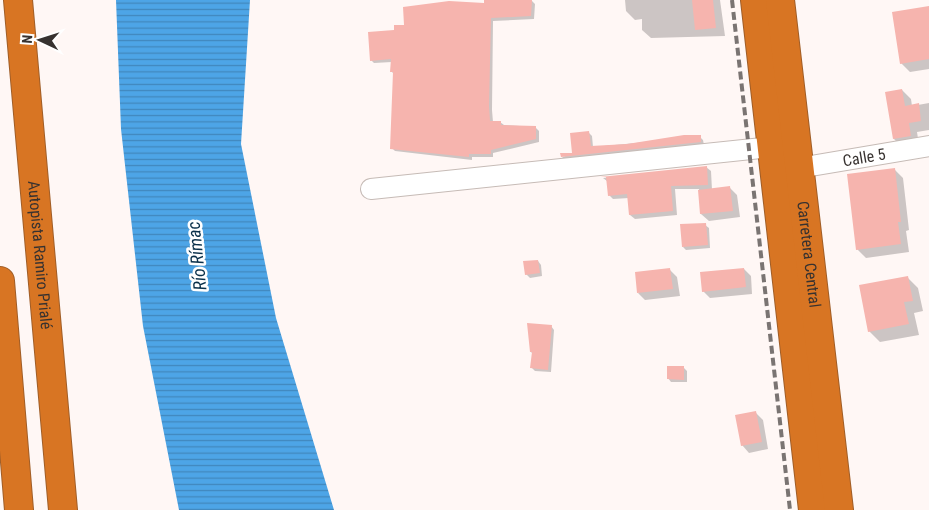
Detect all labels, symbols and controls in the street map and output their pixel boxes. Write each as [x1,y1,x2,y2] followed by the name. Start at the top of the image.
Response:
[15,15,65,65] north arrow
[19,34,35,44] text: N
[841,144,887,170] street label: Calle 5
[24,180,56,330] street label: Autopista Ramiro Prialé
[793,200,825,309] street label: Carretera Central
[182,221,211,292] water label: Río Rímac

